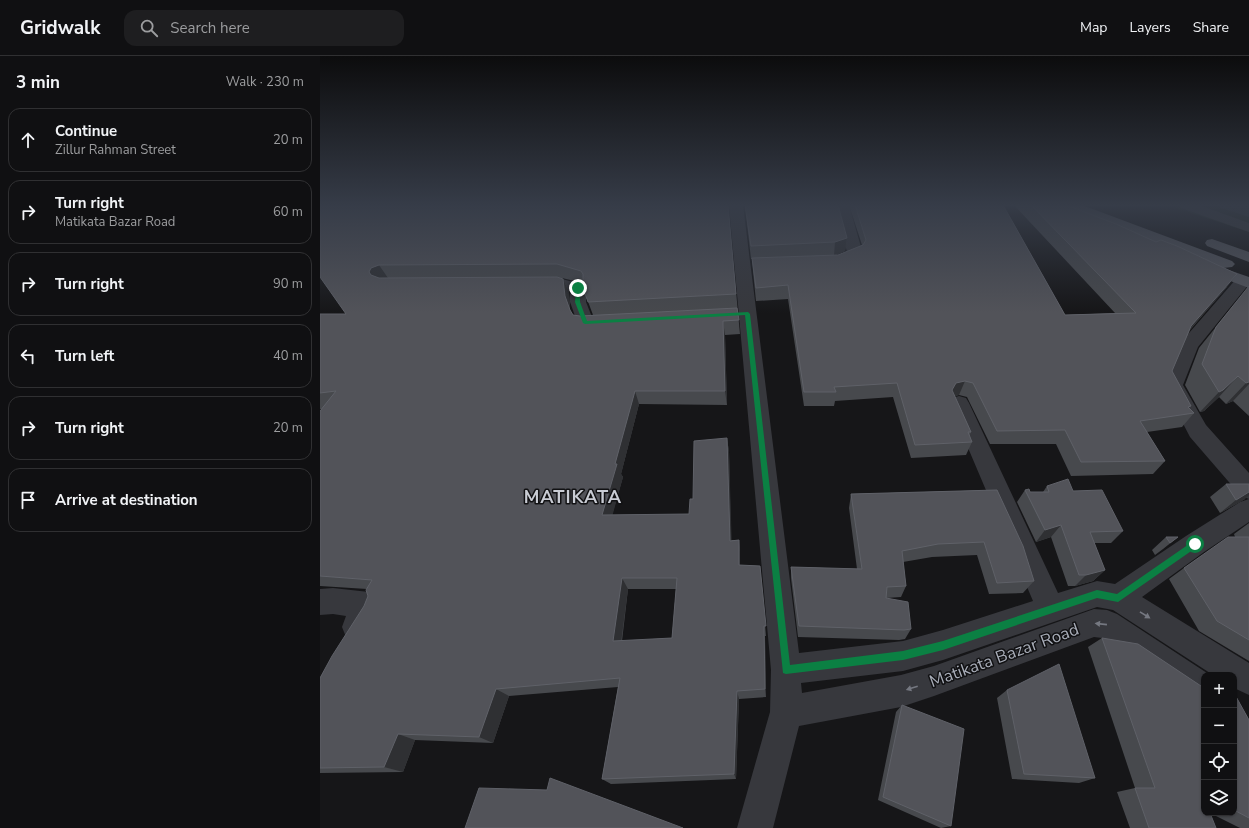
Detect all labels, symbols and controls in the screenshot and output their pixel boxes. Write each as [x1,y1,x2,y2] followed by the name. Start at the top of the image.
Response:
[124,10,404,46] search box
[20,15,100,41] text: Gridwalk
[138,17,160,39] icon: search
[170,18,250,38] text: Search here
[1080,18,1107,37] text: Map
[1129,18,1171,37] text: Layers
[1193,18,1229,37] text: Share
[16,71,60,94] text: 3 min
[226,73,304,91] text: Walk · 230 m
[55,121,117,141] text: Continue
[17,129,39,151] icon: ahead
[273,131,303,149] text: 20 m
[55,141,176,159] text: Zillur Rahman Street
[55,193,124,213] text: Turn right
[17,201,39,223] icon: right
[273,203,303,221] text: 60 m
[55,213,175,231] text: Matikata Bazar Road
[17,273,39,295] icon: right
[55,274,124,294] text: Turn right
[273,275,303,293] text: 90 m
[569,279,587,297] route end
[17,345,39,367] icon: left
[55,346,114,366] text: Turn left
[273,347,303,365] text: 40 m
[17,417,39,439] icon: right
[55,418,124,438] text: Turn right
[273,419,303,437] text: 20 m
[524,485,622,509] district label: MATIKATA
[17,489,39,511] icon: arrive
[55,490,198,510] text: Arrive at destination
[1186,535,1204,553] route start
[1140,612,1151,619] one-way arrow
[926,618,1082,693] street label: Matikata Bazar Road
[1095,621,1107,627] one-way arrow
[1201,672,1237,816] map controls
[1201,672,1237,708] button: +
[906,685,918,691] one-way arrow
[1201,708,1237,744] button: −
[1201,744,1237,780] button: locate
[1201,780,1237,816] button: layers

